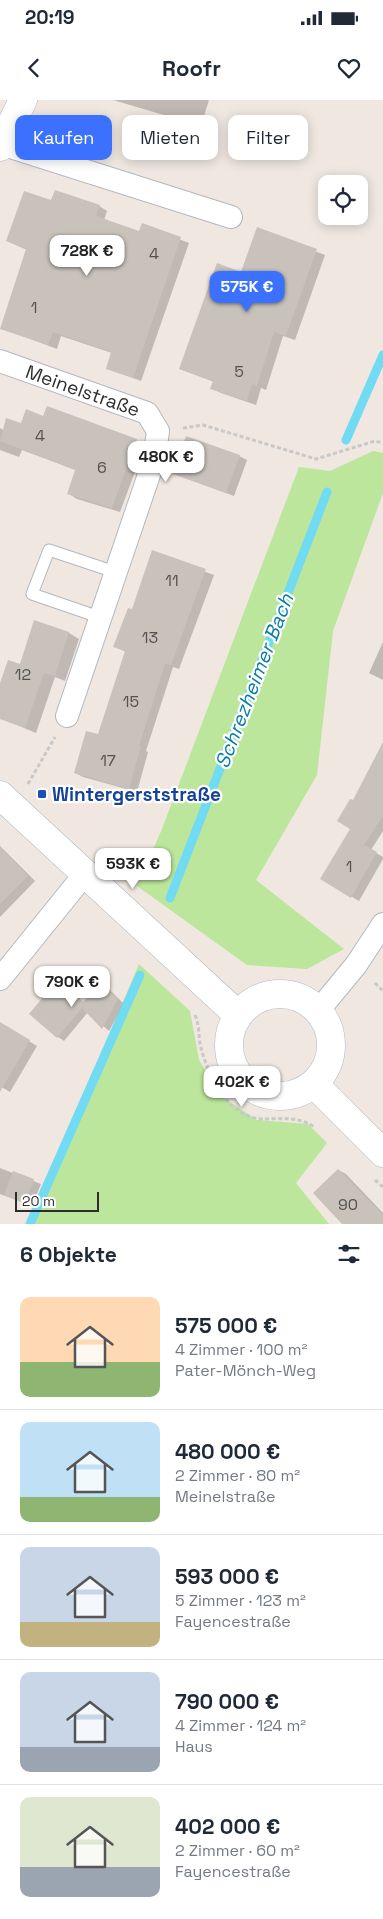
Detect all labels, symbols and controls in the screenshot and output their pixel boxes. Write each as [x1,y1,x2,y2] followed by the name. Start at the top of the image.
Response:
[25,5,75,30] text: 20:19
[20,54,48,82] icon: back
[162,54,221,82] text: Roofr
[335,54,363,82] icon: heart
[15,115,112,160] chip: Kaufen
[122,115,218,160] chip: Mieten
[228,115,308,160] chip: Filter
[318,175,368,225] map controls
[318,175,368,225] button: locate
[46,234,128,277] pin: 728K €
[61,240,113,261] text: 728K €
[149,243,159,264] house number: 4
[206,270,288,313] pin: 575K €
[221,276,273,297] text: 575K €
[31,297,37,318] house number: 1
[22,359,143,423] street label: Meinelstraße
[234,361,244,382] house number: 5
[35,425,45,446] house number: 4
[125,440,207,483] pin: 480K €
[138,446,194,467] text: 480K €
[97,457,107,478] house number: 6
[165,570,179,591] house number: 11
[209,589,300,772] water label: Schrezheimer Bach
[142,627,158,648] house number: 13
[15,664,31,685] house number: 12
[123,691,139,712] house number: 15
[100,750,116,771] house number: 17
[52,782,221,807] place label: Wintergerststraße
[36,788,48,800] marker: Wintergerststraße
[92,848,174,890] pin: 593K €
[106,853,160,874] text: 593K €
[346,856,352,877] house number: 1
[31,966,113,1008] pin: 790K €
[45,971,99,992] text: 790K €
[201,1066,283,1108] pin: 402K €
[215,1071,269,1092] text: 402K €
[15,1189,99,1212] scale bar
[22,1192,55,1210] text: 20 m
[338,1194,358,1215] house number: 90
[335,1240,363,1268] icon: filters
[20,1241,117,1268] text: 6 Objekte
[175,1312,277,1339] text: 575 000 €
[60,1317,120,1377] icon: home
[175,1339,307,1360] text: 4 Zimmer · 100 m²
[175,1360,316,1381] text: Pater-Mönch-Weg
[175,1438,280,1465] text: 480 000 €
[60,1442,120,1502] icon: home
[175,1465,300,1486] text: 2 Zimmer · 80 m²
[175,1486,276,1507] text: Meinelstraße
[175,1563,279,1590] text: 593 000 €
[60,1567,120,1627] icon: home
[175,1590,306,1611] text: 5 Zimmer · 123 m²
[175,1611,291,1632] text: Fayencestraße
[175,1688,279,1715] text: 790 000 €
[60,1692,120,1752] icon: home
[175,1715,306,1736] text: 4 Zimmer · 124 m²
[175,1736,213,1757] text: Haus
[175,1813,280,1840] text: 402 000 €
[60,1817,120,1877] icon: home
[175,1840,300,1861] text: 2 Zimmer · 60 m²
[175,1861,291,1882] text: Fayencestraße

